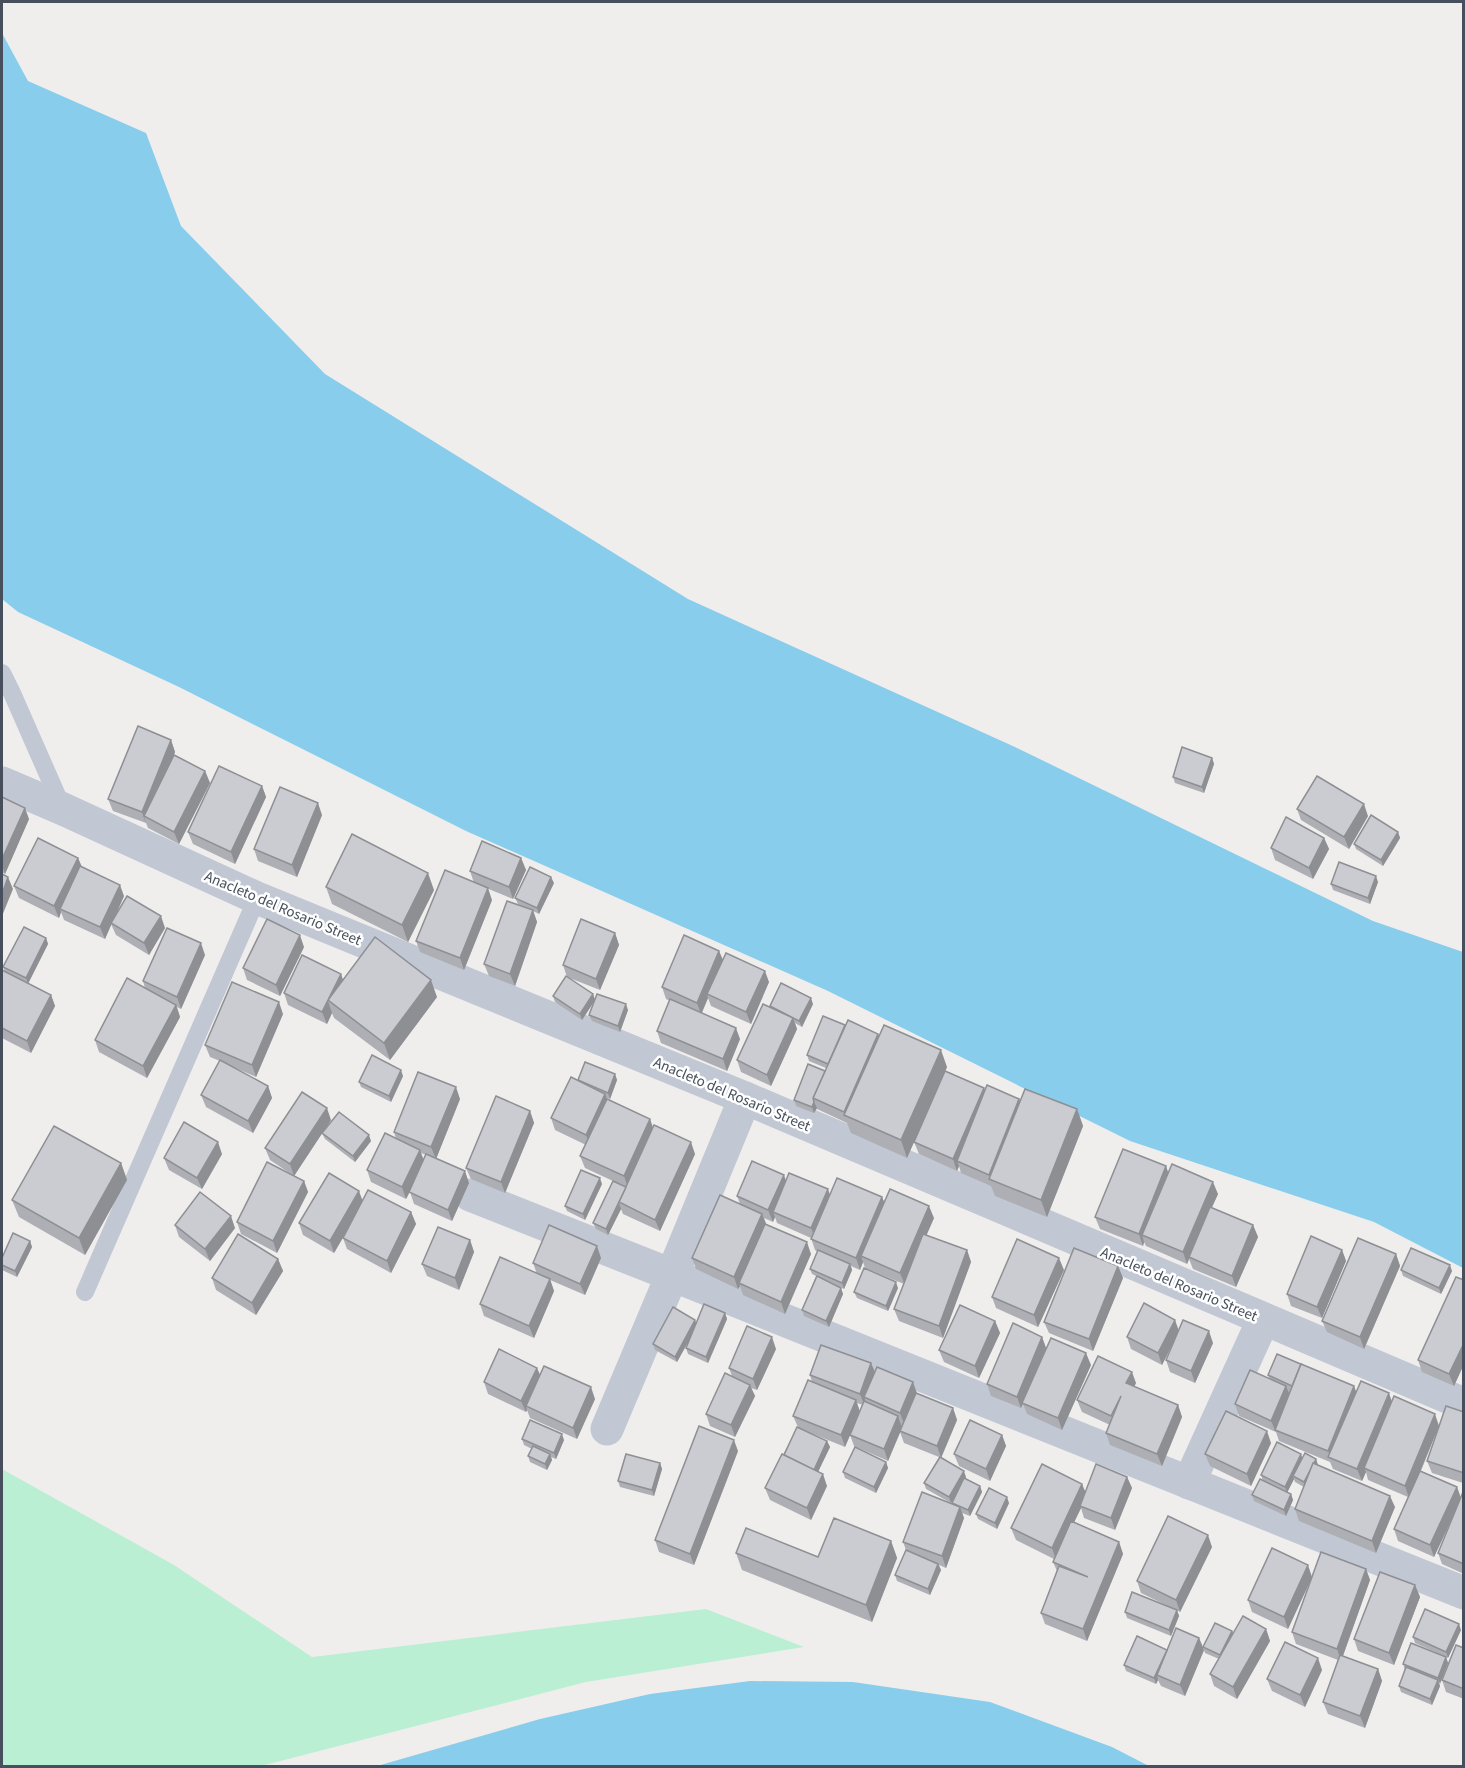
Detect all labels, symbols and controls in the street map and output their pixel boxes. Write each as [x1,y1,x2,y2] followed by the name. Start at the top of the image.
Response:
[201,866,364,951] street label: Anacleto del Rosario Street
[650,1052,813,1137] street label: Anacleto del Rosario Street
[1097,1242,1260,1327] street label: Anacleto del Rosario Street

